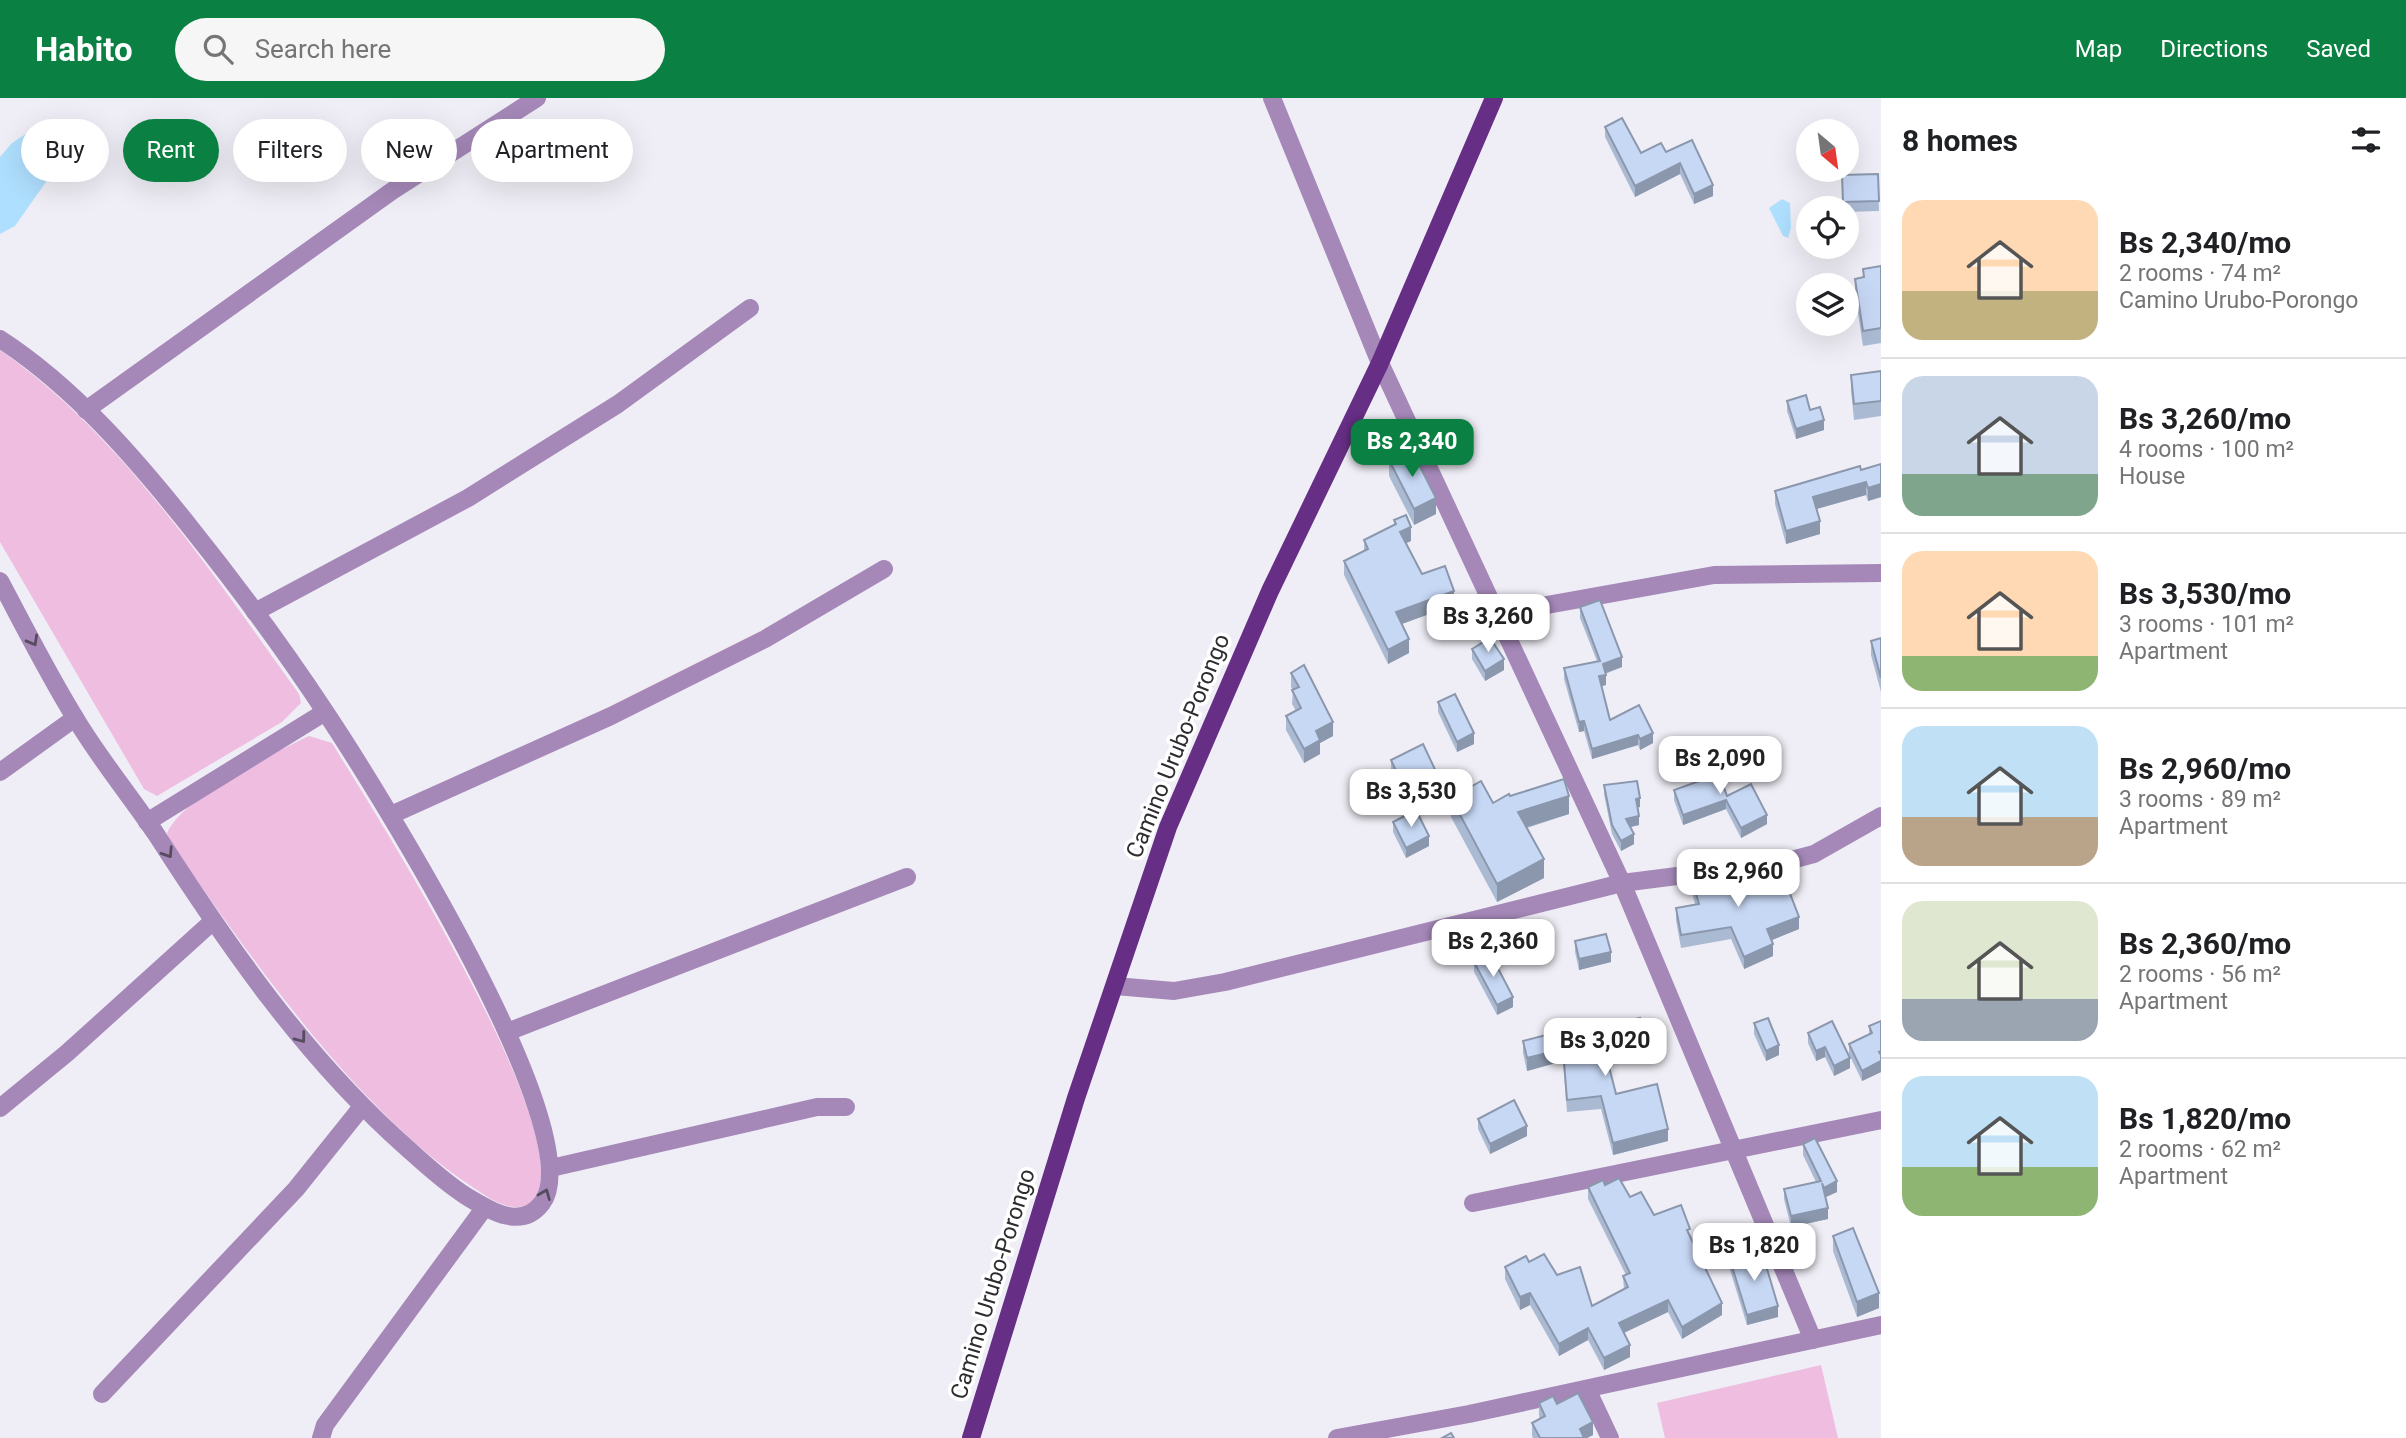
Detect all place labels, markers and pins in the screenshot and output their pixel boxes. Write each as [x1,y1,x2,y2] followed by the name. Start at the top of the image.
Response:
[1340,420,1484,479] pin: Bs 2,340
[1416,594,1560,654] pin: Bs 3,260
[1648,736,1792,796] pin: Bs 2,090
[1339,770,1483,829] pin: Bs 3,530
[1666,850,1810,909] pin: Bs 2,960
[1421,920,1565,979] pin: Bs 2,360
[1533,1018,1677,1078] pin: Bs 3,020
[1682,1224,1826,1283] pin: Bs 1,820

